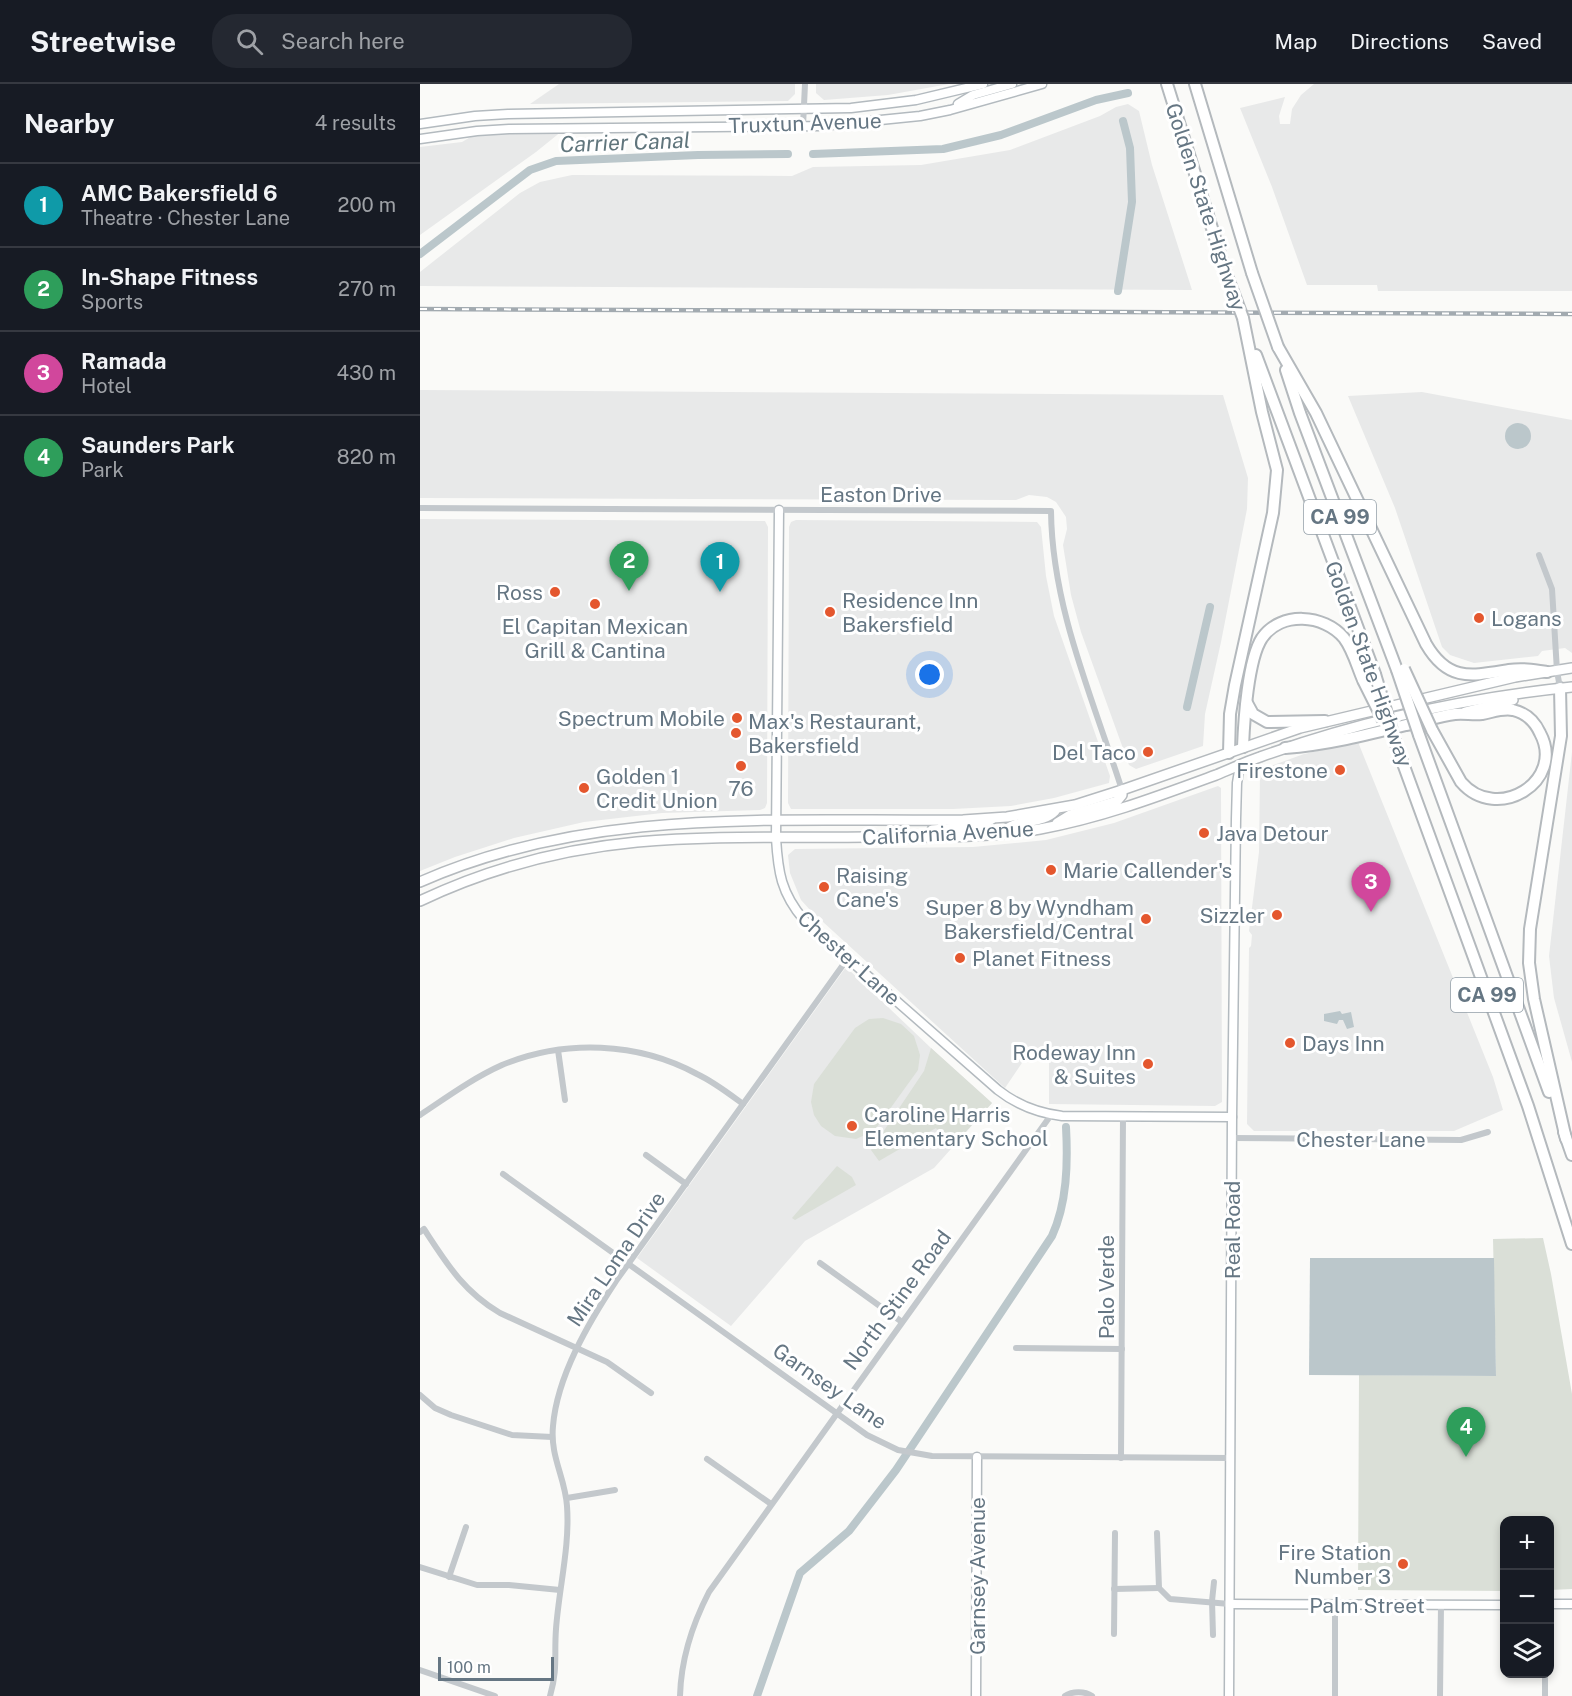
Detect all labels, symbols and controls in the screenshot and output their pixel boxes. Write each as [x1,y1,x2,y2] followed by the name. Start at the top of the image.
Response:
[212,14,632,68] search box
[30,25,176,58] text: Streetwise
[233,25,266,58] icon: search
[281,28,405,54] text: Search here
[1275,29,1317,54] text: Map
[1350,29,1449,54] text: Directions
[1482,29,1542,54] text: Saved
[1161,100,1251,314] street label: Golden State Highway
[24,108,114,139] text: Nearby
[728,108,882,138] street label: Truxtun Avenue
[315,111,396,135] text: 4 results
[559,127,691,157] water label: Carrier Canal
[81,180,278,206] text: AMC Bakersfield 6
[39,193,48,217] text: 1
[338,193,396,217] text: 200 m
[81,206,290,230] text: Theatre · Chester Lane
[81,264,258,290] text: In-Shape Fitness
[37,277,50,301] text: 2
[338,277,396,301] text: 270 m
[81,290,143,314] text: Sports
[81,348,167,374] text: Ramada
[37,361,50,385] text: 3
[337,361,396,385] text: 430 m
[81,374,132,398] text: Hotel
[81,432,235,458] text: Saunders Park
[37,445,50,469] text: 4
[337,445,396,469] text: 820 m
[81,458,124,482] text: Park
[820,482,942,507] street label: Easton Drive
[1304,500,1376,534] road number: CA 99
[610,542,648,591] pin: 2
[700,542,740,592] pin: 1
[1320,558,1418,770] street label: Golden State Highway
[496,580,543,605] place label: Ross
[548,585,562,599] marker: Ross
[842,588,978,637] place label: Residence Inn Bakersfield
[588,597,602,611] marker: El Capitan Mexican Grill & Cantina
[823,605,837,619] marker: Residence Inn Bakersfield
[1491,606,1562,631] place label: Logans
[1472,611,1486,625] marker: Logans
[502,614,688,663] place label: El Capitan Mexican Grill & Cantina
[915,660,944,689] your location
[558,706,725,731] place label: Spectrum Mobile
[748,709,922,758] place label: Max's Restaurant, Bakersfield
[730,711,744,725] marker: Spectrum Mobile
[729,726,743,740] marker: Max's Restaurant, Bakersfield
[1052,740,1136,765] place label: Del Taco
[1141,745,1155,759] marker: Del Taco
[1236,758,1328,783] place label: Firestone
[734,759,748,773] marker: 76
[1333,763,1347,777] marker: Firestone
[596,764,718,813] place label: Golden 1 Credit Union
[728,776,754,801] place label: 76
[577,781,591,795] marker: Golden 1 Credit Union
[862,816,1034,850] street label: California Avenue
[1216,821,1329,846] place label: Java Detour
[1197,826,1211,840] marker: Java Detour
[1063,858,1232,883] place label: Marie Callender's
[1352,862,1390,912] pin: 3
[836,863,908,912] place label: Raising Cane's
[1044,863,1058,877] marker: Marie Callender's
[817,880,831,894] marker: Raising Cane's
[925,895,1134,944] place label: Super 8 by Wyndham Bakersfield/Central
[1199,903,1265,928] place label: Sizzler
[793,905,905,1011] street label: Chester Lane
[1270,908,1284,922] marker: Sizzler
[1139,912,1153,926] marker: Super 8 by Wyndham Bakersfield/Central
[972,946,1111,971] place label: Planet Fitness
[953,951,967,965] marker: Planet Fitness
[1451,978,1523,1012] road number: CA 99
[1302,1031,1385,1056] place label: Days Inn
[1283,1036,1297,1050] marker: Days Inn
[1012,1040,1136,1089] place label: Rodeway Inn & Suites
[1141,1057,1155,1071] marker: Rodeway Inn & Suites
[864,1102,1048,1151] place label: Caroline Harris Elementary School
[845,1119,859,1133] marker: Caroline Harris Elementary School
[1296,1127,1426,1152] street label: Chester Lane
[1220,1181,1245,1279] street label: Real Road
[562,1187,670,1331] street label: Mira Loma Drive
[838,1225,956,1375] street label: North Stine Road
[1094,1235,1119,1339] street label: Palo Verde
[768,1338,892,1434] street label: Garnsey Lane
[1446,1408,1486,1457] pin: 4
[965,1497,990,1655] street label: Garnsey Avenue
[1500,1516,1554,1678] map controls
[1500,1516,1554,1570] button: +
[1278,1540,1391,1589] place label: Fire Station Number 3
[1396,1557,1410,1571] marker: Fire Station Number 3
[1500,1570,1554,1624] button: −
[1309,1593,1425,1618] street label: Palm Street
[1500,1624,1554,1678] button: layers
[438,1654,554,1682] scale bar
[447,1658,491,1677] text: 100 m

